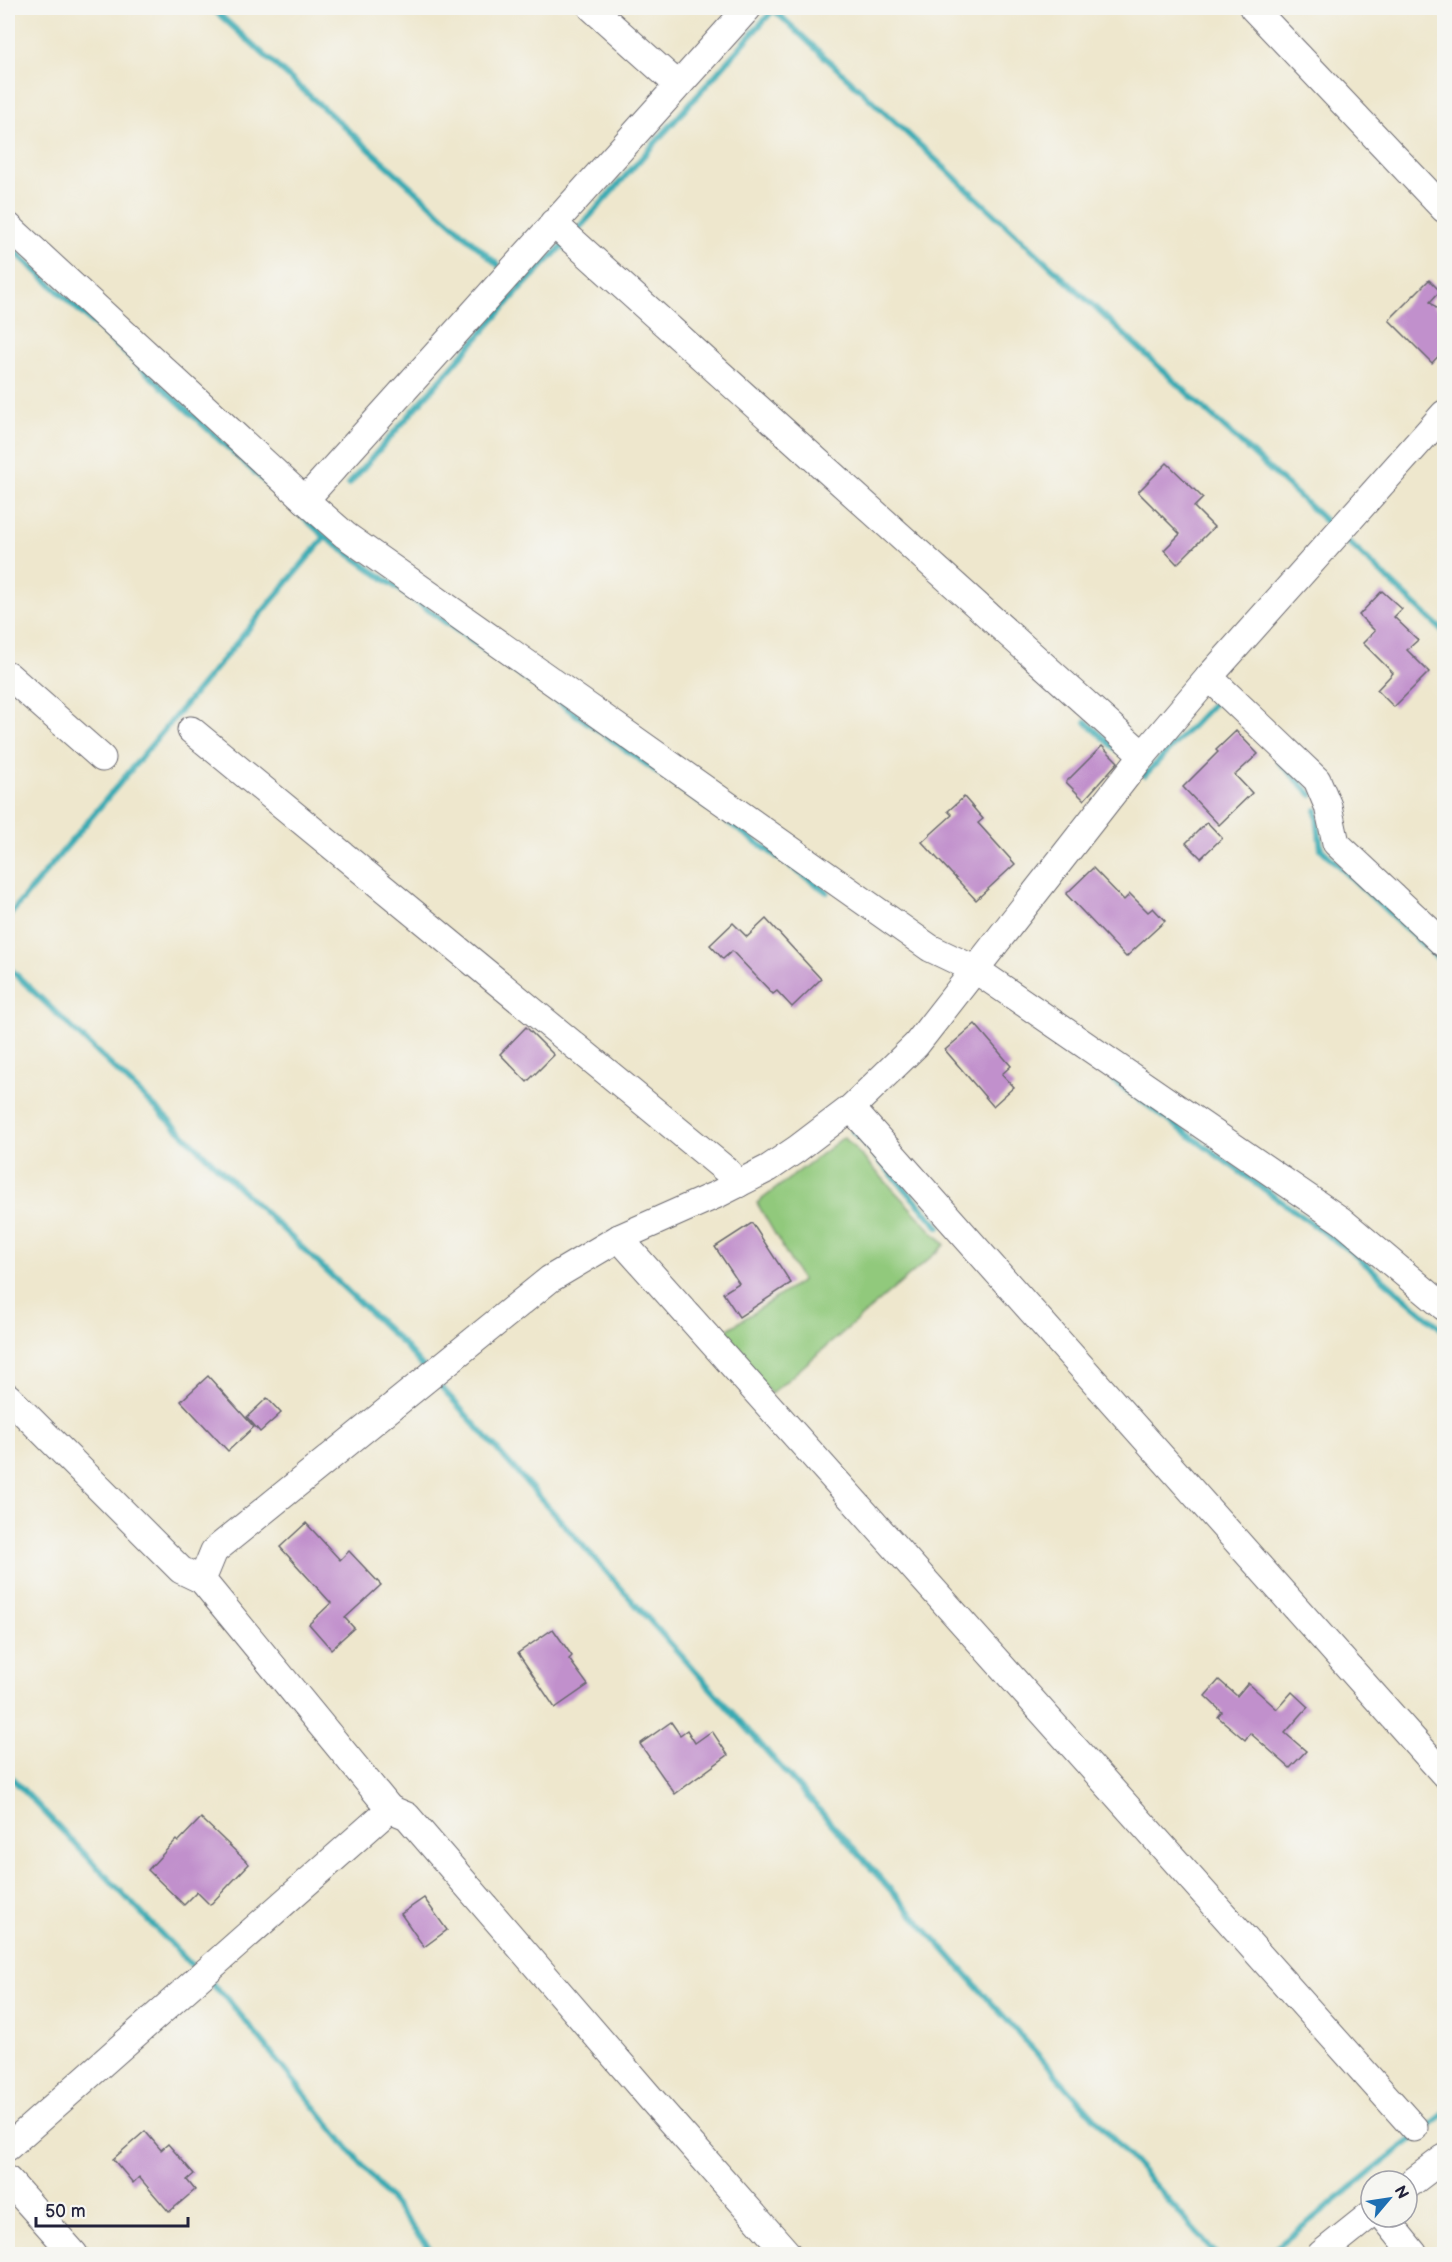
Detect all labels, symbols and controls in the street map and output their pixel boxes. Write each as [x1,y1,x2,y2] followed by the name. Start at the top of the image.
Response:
[1359,2169,1419,2229] north arrow
[1390,2183,1412,2202] text: N
[36,2190,188,2228] scale bar
[45,2201,86,2222] text: 50 m

